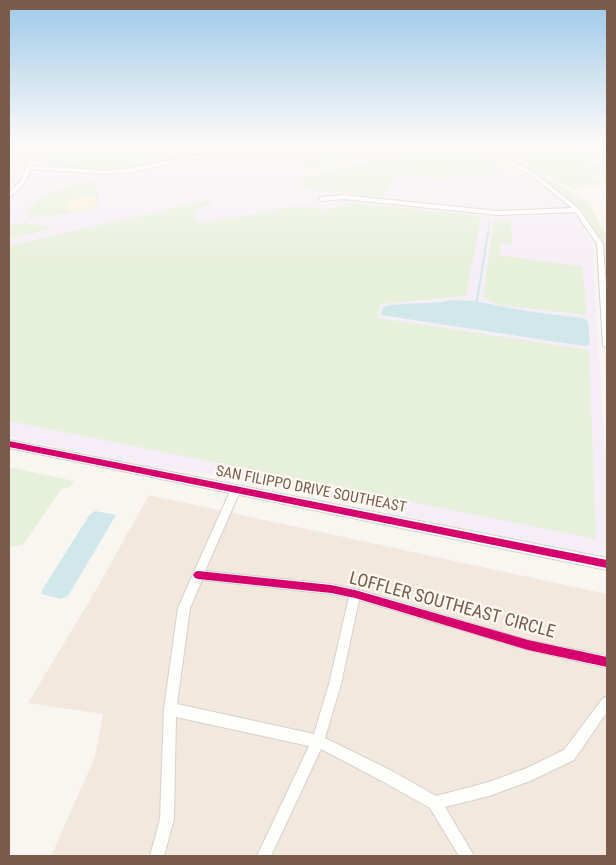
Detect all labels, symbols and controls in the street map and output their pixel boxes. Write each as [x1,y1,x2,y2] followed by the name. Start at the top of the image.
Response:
[214,463,408,517] street label: SAN FILIPPO DRIVE SOUTHEAST
[347,568,557,644] street label: LOFFLER SOUTHEAST CIRCLE

